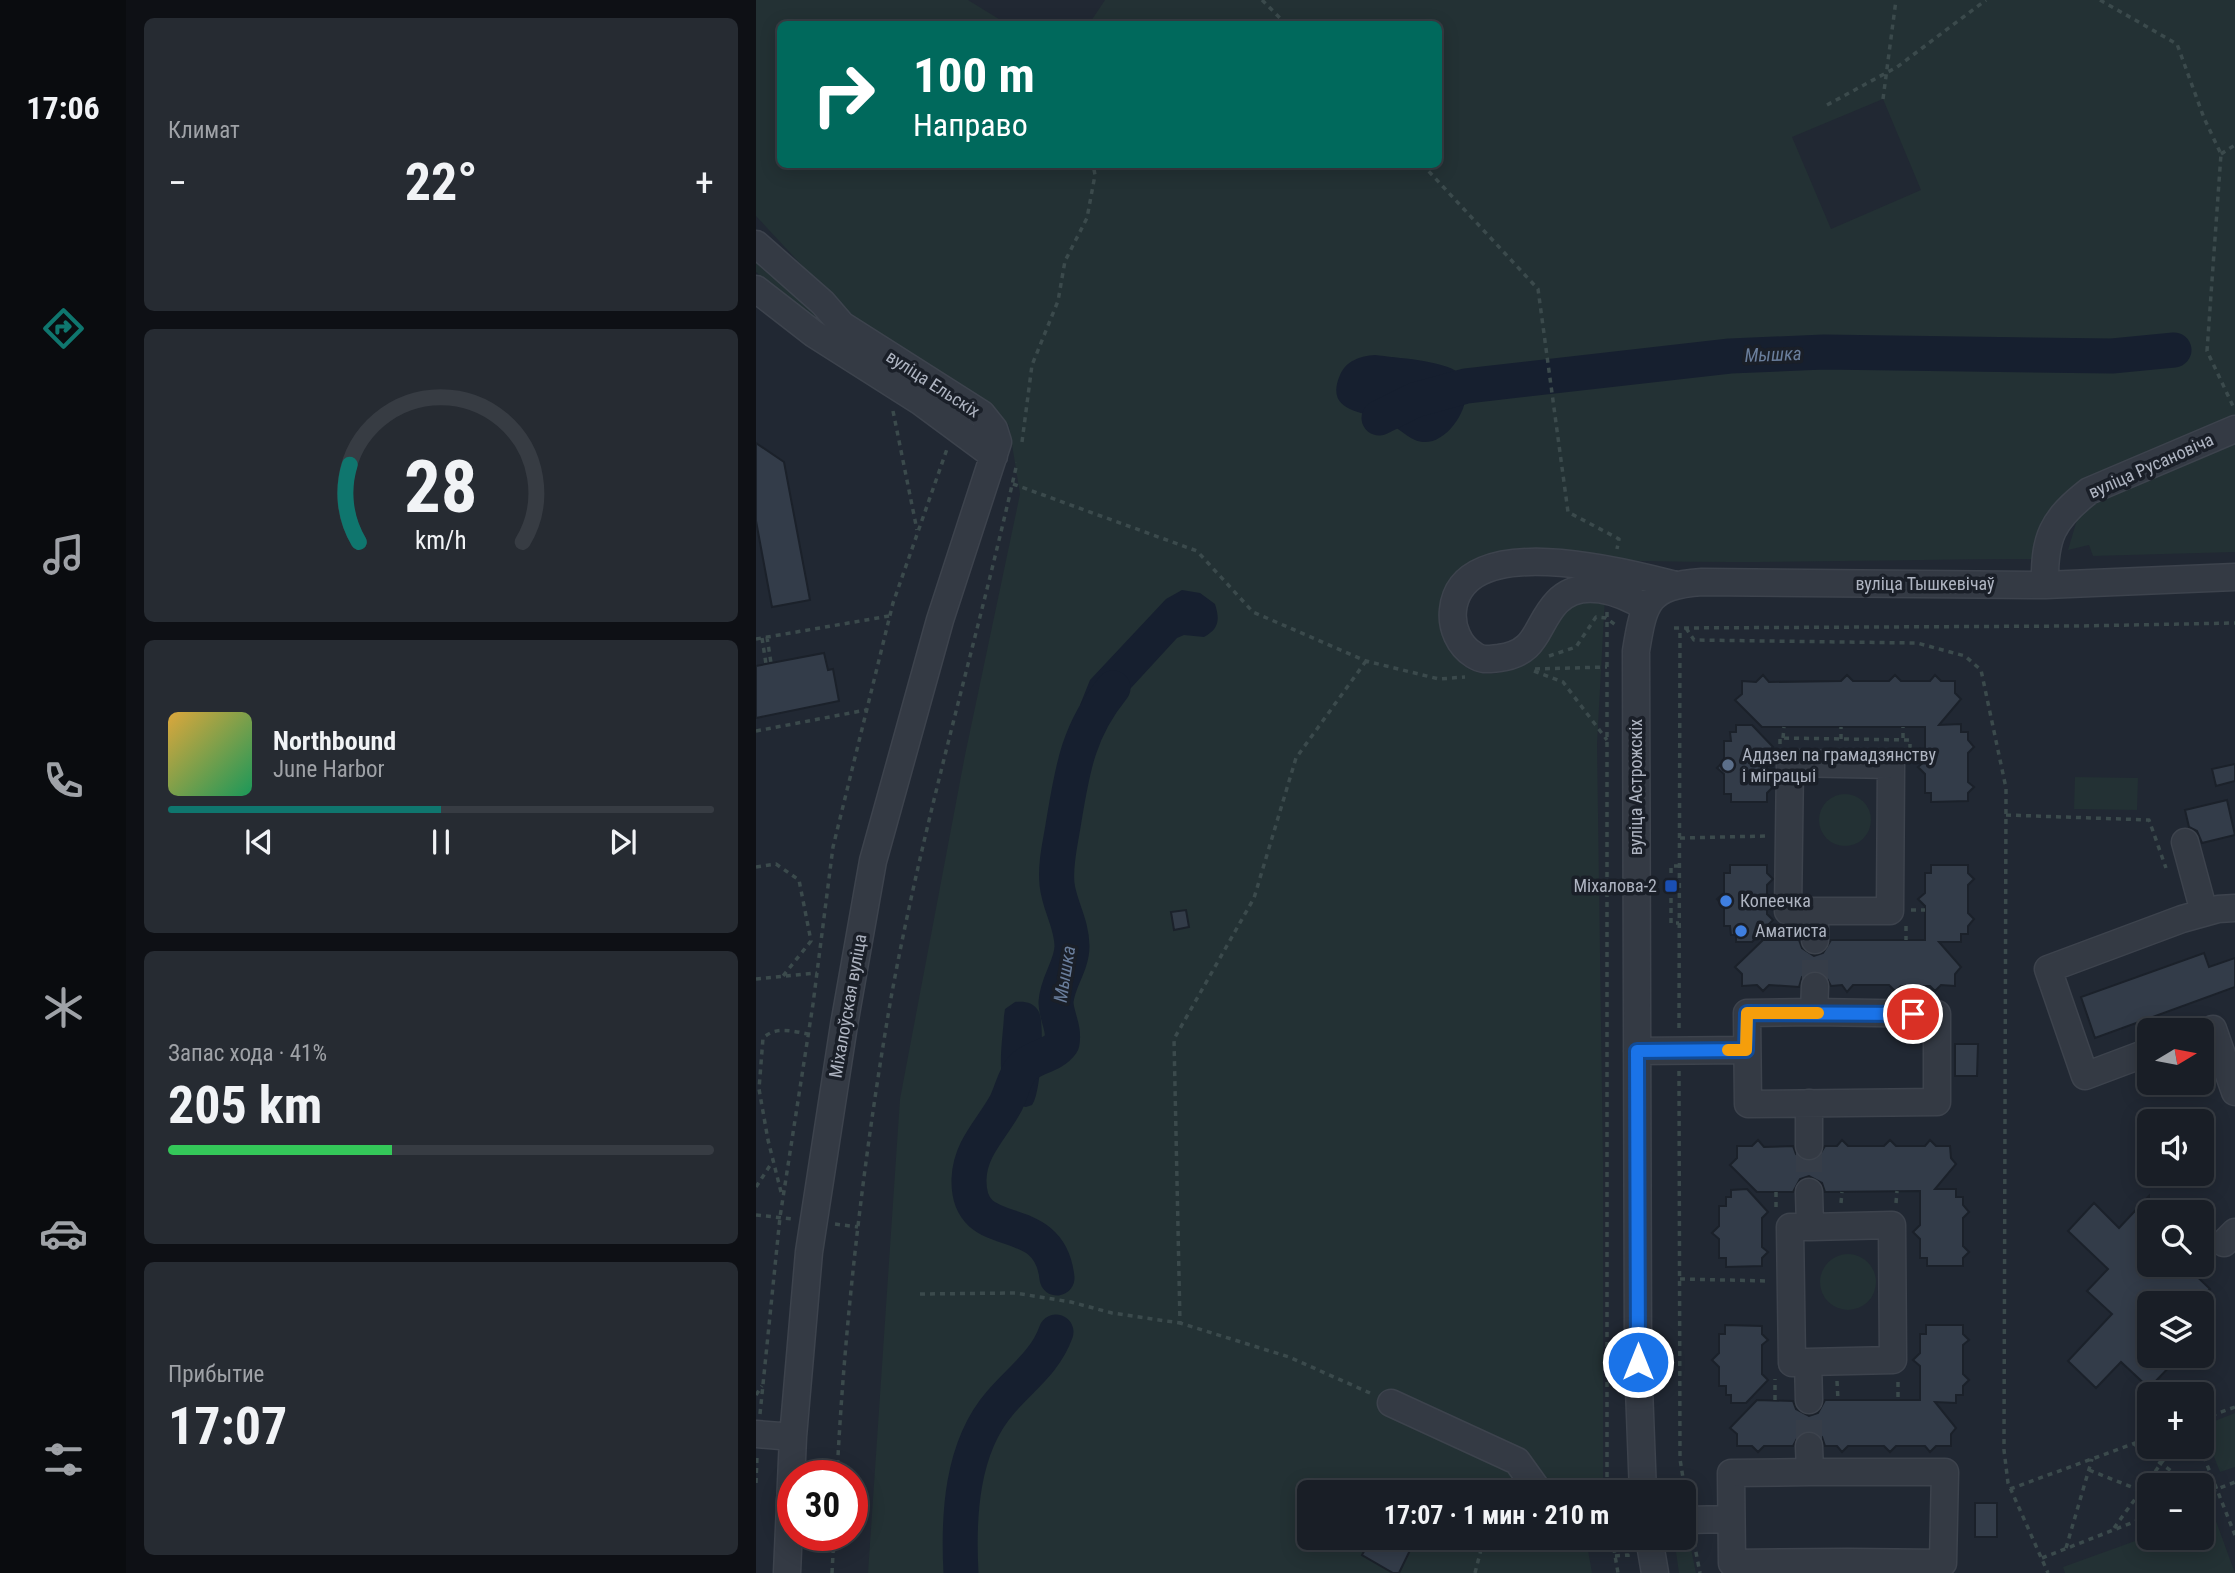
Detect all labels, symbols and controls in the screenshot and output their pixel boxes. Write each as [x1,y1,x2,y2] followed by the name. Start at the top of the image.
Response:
[913,47,1035,104] text: 100 m
[798,49,889,140] icon: right
[26,89,100,127] text: 17:06
[913,106,1028,144] text: Направо
[168,117,240,144] text: Климат
[405,152,477,213] text: 22°
[168,161,187,205] text: −
[695,161,714,205] text: +
[39,304,88,353] icon: directions
[1744,342,1802,367] water label: Мышка
[883,346,984,422] street label: вуліца Ельскіх
[2085,429,2217,503] street label: вуліца Русановіча
[404,444,478,530] text: 28
[415,525,467,554] text: km/h
[39,530,88,579] icon: music
[1855,573,1995,594] street label: вуліца Тышкевічаў
[1625,719,1646,855] street label: вуліца Астрожскіх
[273,726,396,756] text: Northbound
[1742,744,1936,786] place label: Аддзел па грамадзянству і міграцыі
[39,756,88,805] icon: phone
[273,756,385,783] text: June Harbor
[1720,757,1736,773] marker: Аддзел па грамадзянству і міграцыі
[240,823,278,861] icon: previous
[422,823,460,861] icon: pause
[604,823,642,861] icon: next
[1573,875,1657,896] place label: Міхалова-2
[1663,878,1679,894] marker: Міхалова-2
[1740,890,1811,911] place label: Копеечка
[1718,893,1734,909] marker: Копеечка
[1755,920,1827,941] place label: Аматиста
[1733,923,1749,939] marker: Аматиста
[825,932,870,1079] street label: Міхалоўская вуліца
[1049,944,1080,1004] water label: Мышка
[39,983,88,1032] icon: climate
[1883,984,1943,1044] pin
[1894,995,1932,1033] icon: arrive
[2137,1018,2214,1096] north arrow
[2137,1018,2214,1550] map controls
[168,1040,327,1067] text: Запас хода · 41%
[168,1075,322,1136] text: 205 km
[2137,1109,2214,1186] button: sound
[2137,1200,2214,1277] button: search
[39,1209,88,1258] icon: car
[2137,1291,2214,1368] button: layers
[1601,1325,1675,1399] position arrow
[168,1361,264,1388] text: Прибытие
[2137,1382,2214,1459] button: +
[168,1396,287,1457] text: 17:07
[39,1435,88,1484] icon: filters
[777,1460,868,1551] speed limit sign: 30
[2137,1473,2214,1550] button: −
[1384,1500,1609,1530] text: 17:07 · 1 мин · 210 m

